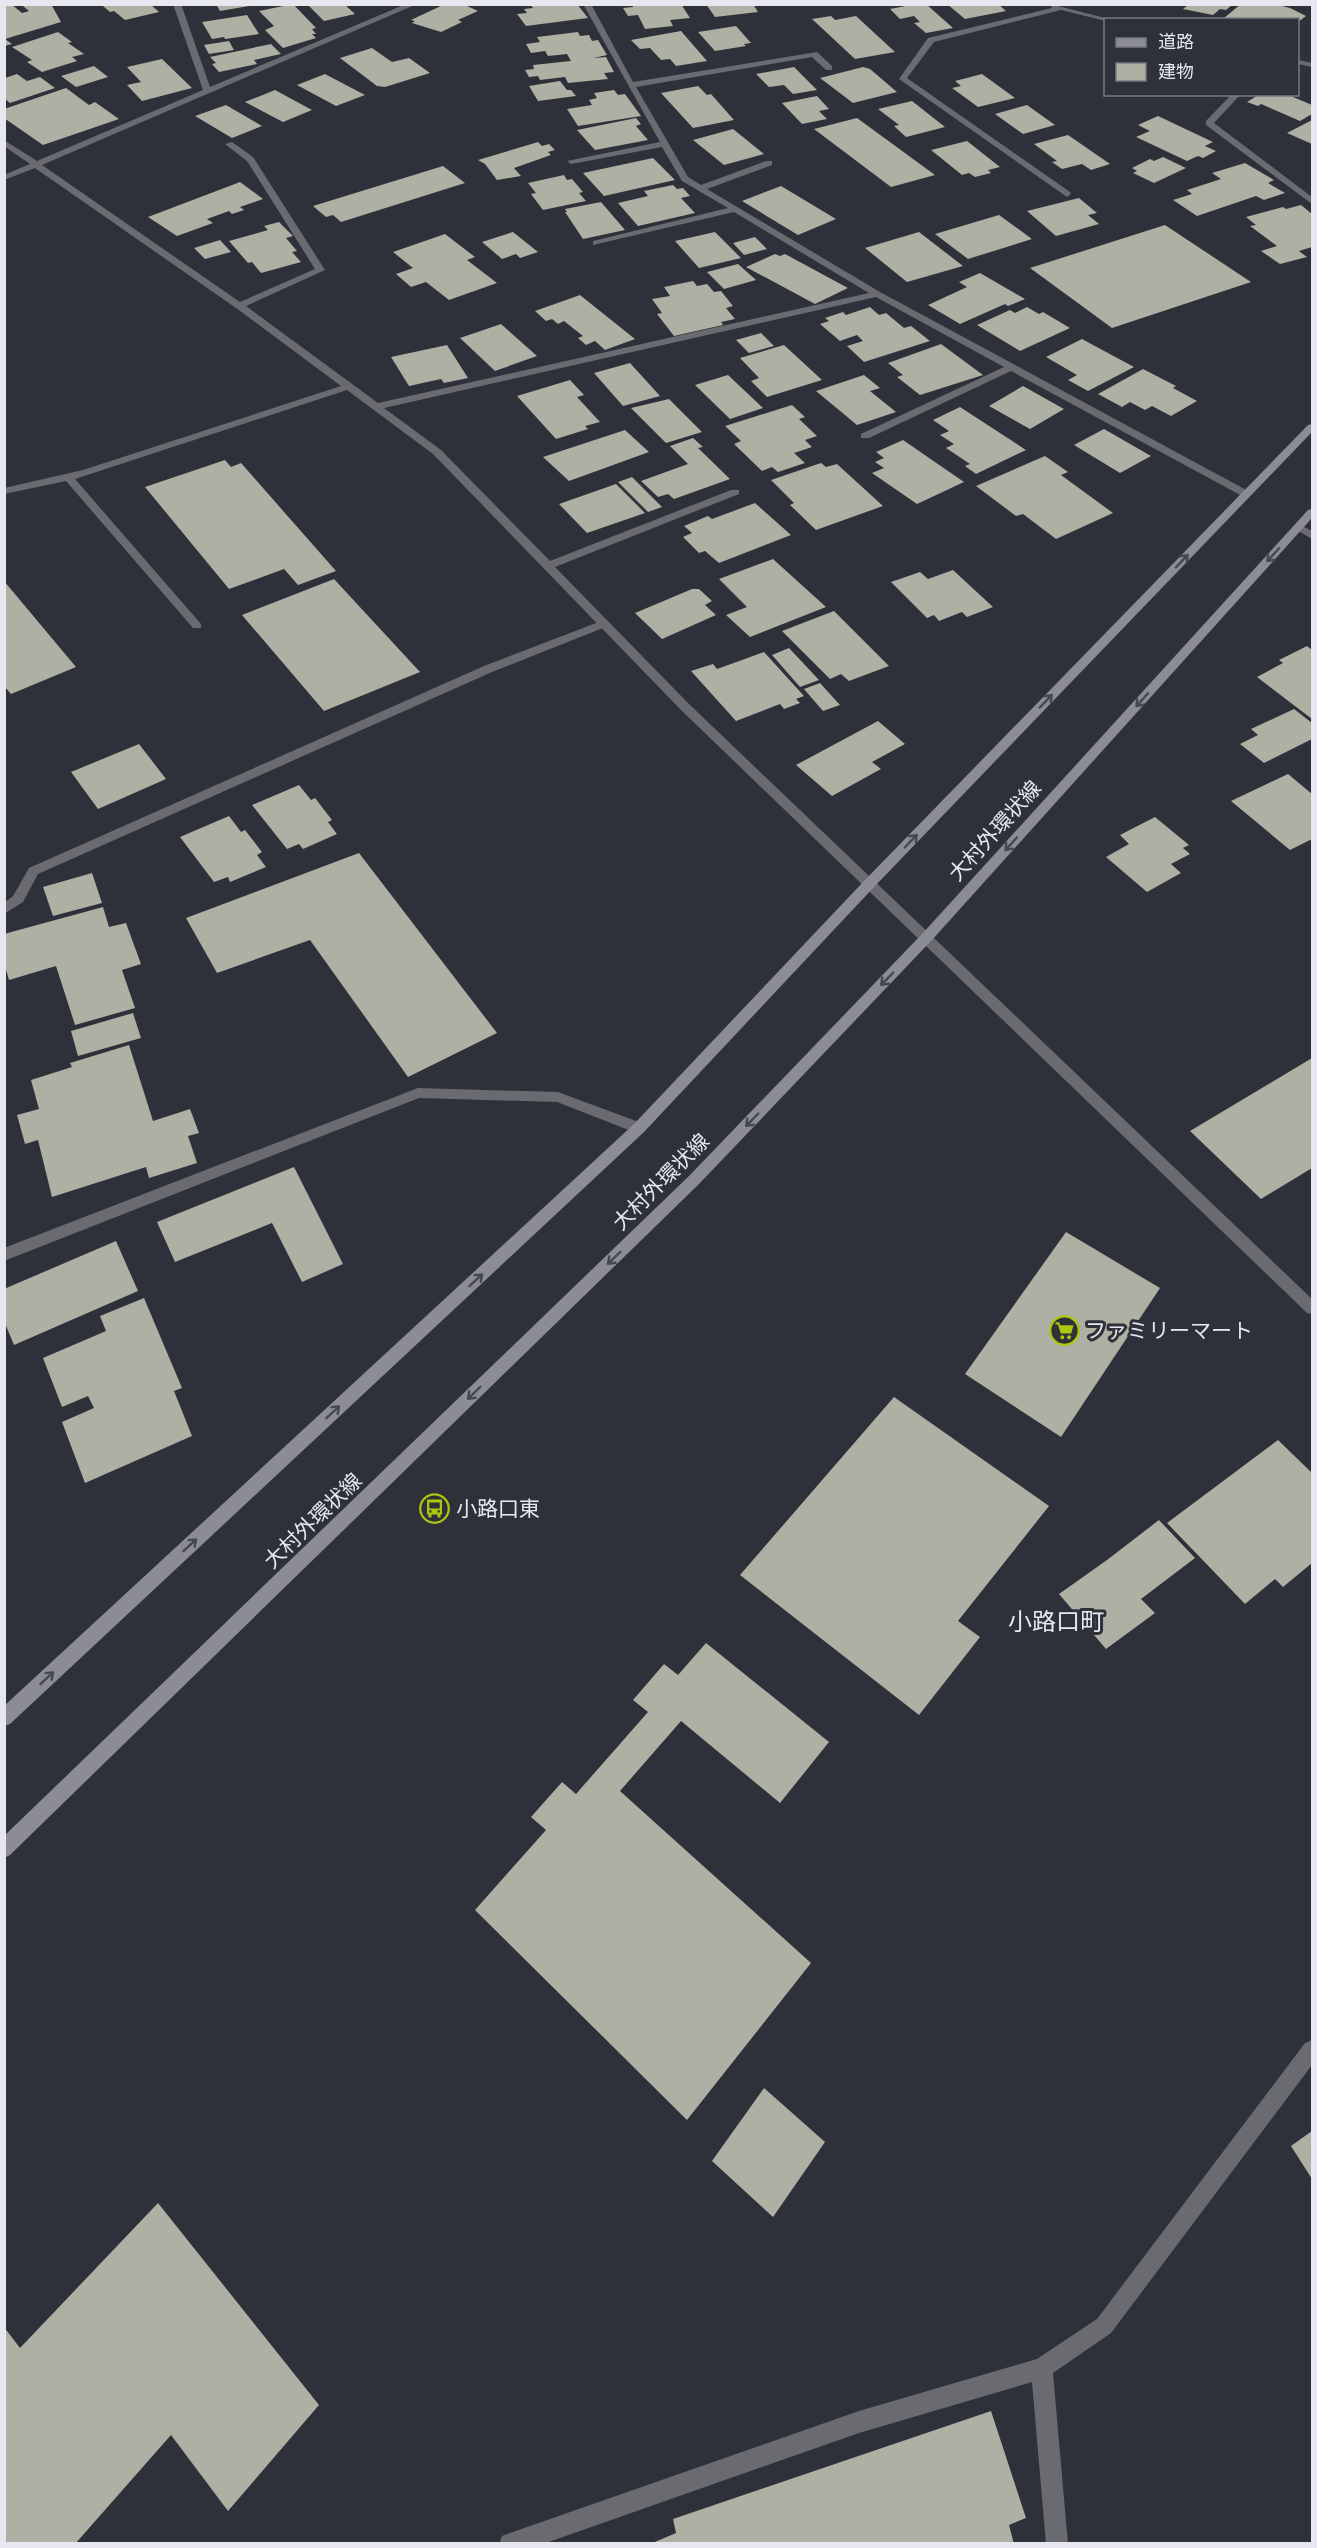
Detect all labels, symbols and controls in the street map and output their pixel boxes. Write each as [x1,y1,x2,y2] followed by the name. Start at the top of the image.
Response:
[1104,18,1299,96] legend
[1158,30,1194,53] text: 道路
[1158,60,1194,83] text: 建物
[1266,548,1280,563] one-way arrow
[1175,553,1189,568] one-way arrow
[1135,692,1149,707] one-way arrow
[1039,693,1054,708] one-way arrow
[942,775,1047,887] street label: 大村外環状線
[903,833,918,848] one-way arrow
[1004,836,1018,851] one-way arrow
[880,971,894,986] one-way arrow
[745,1112,759,1127] one-way arrow
[607,1128,715,1236] street label: 大村外環状線
[607,1250,622,1265] one-way arrow
[468,1272,483,1287] one-way arrow
[1048,1315,1080,1347] supermarket icon: ファミリーマート
[1085,1317,1253,1344] place label: ファミリーマート
[467,1386,482,1401] one-way arrow
[325,1405,340,1419] one-way arrow
[258,1467,367,1574] street label: 大村外環状線
[419,1493,451,1525] bus stop icon: 小路口東
[456,1495,540,1522] place label: 小路口東
[182,1538,197,1552] one-way arrow
[1008,1606,1104,1637] district label: 小路口町
[40,1671,55,1685] one-way arrow

